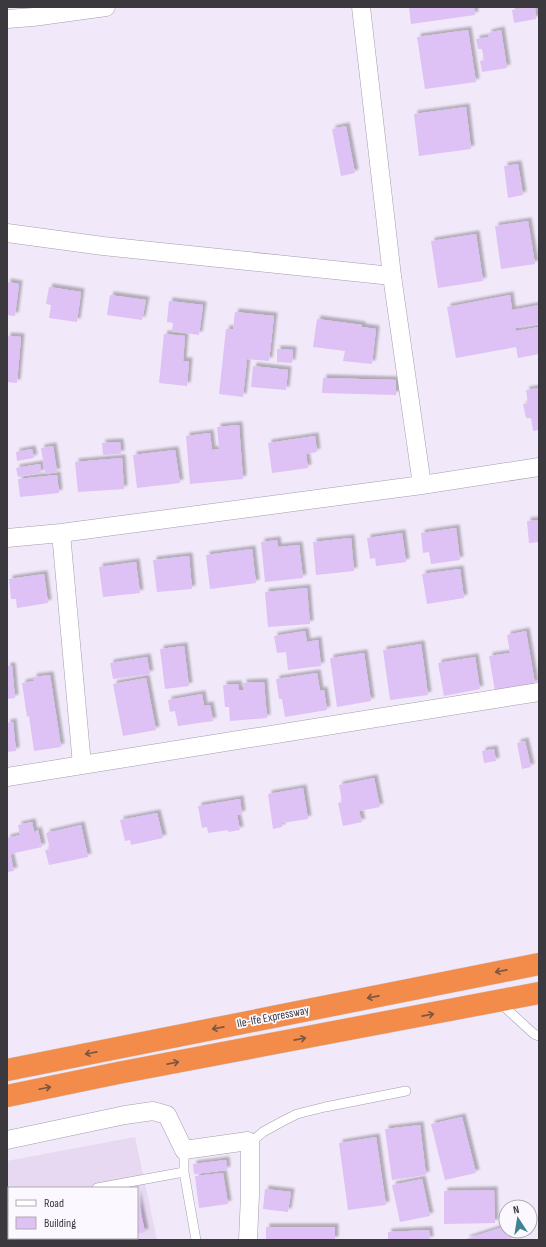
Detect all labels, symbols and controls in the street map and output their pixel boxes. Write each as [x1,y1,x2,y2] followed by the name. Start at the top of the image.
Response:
[495,968,508,976] one-way arrow
[367,993,380,1001] one-way arrow
[236,1003,311,1031] street label: Ile-Ife Expressway
[421,1010,434,1018] one-way arrow
[212,1024,225,1032] one-way arrow
[294,1035,307,1043] one-way arrow
[85,1050,98,1058] one-way arrow
[166,1059,179,1067] one-way arrow
[38,1084,51,1092] one-way arrow
[8,1187,138,1239] legend
[44,1196,64,1211] text: Road
[498,1199,538,1239] north arrow
[512,1203,520,1217] text: N
[44,1216,76,1231] text: Building

